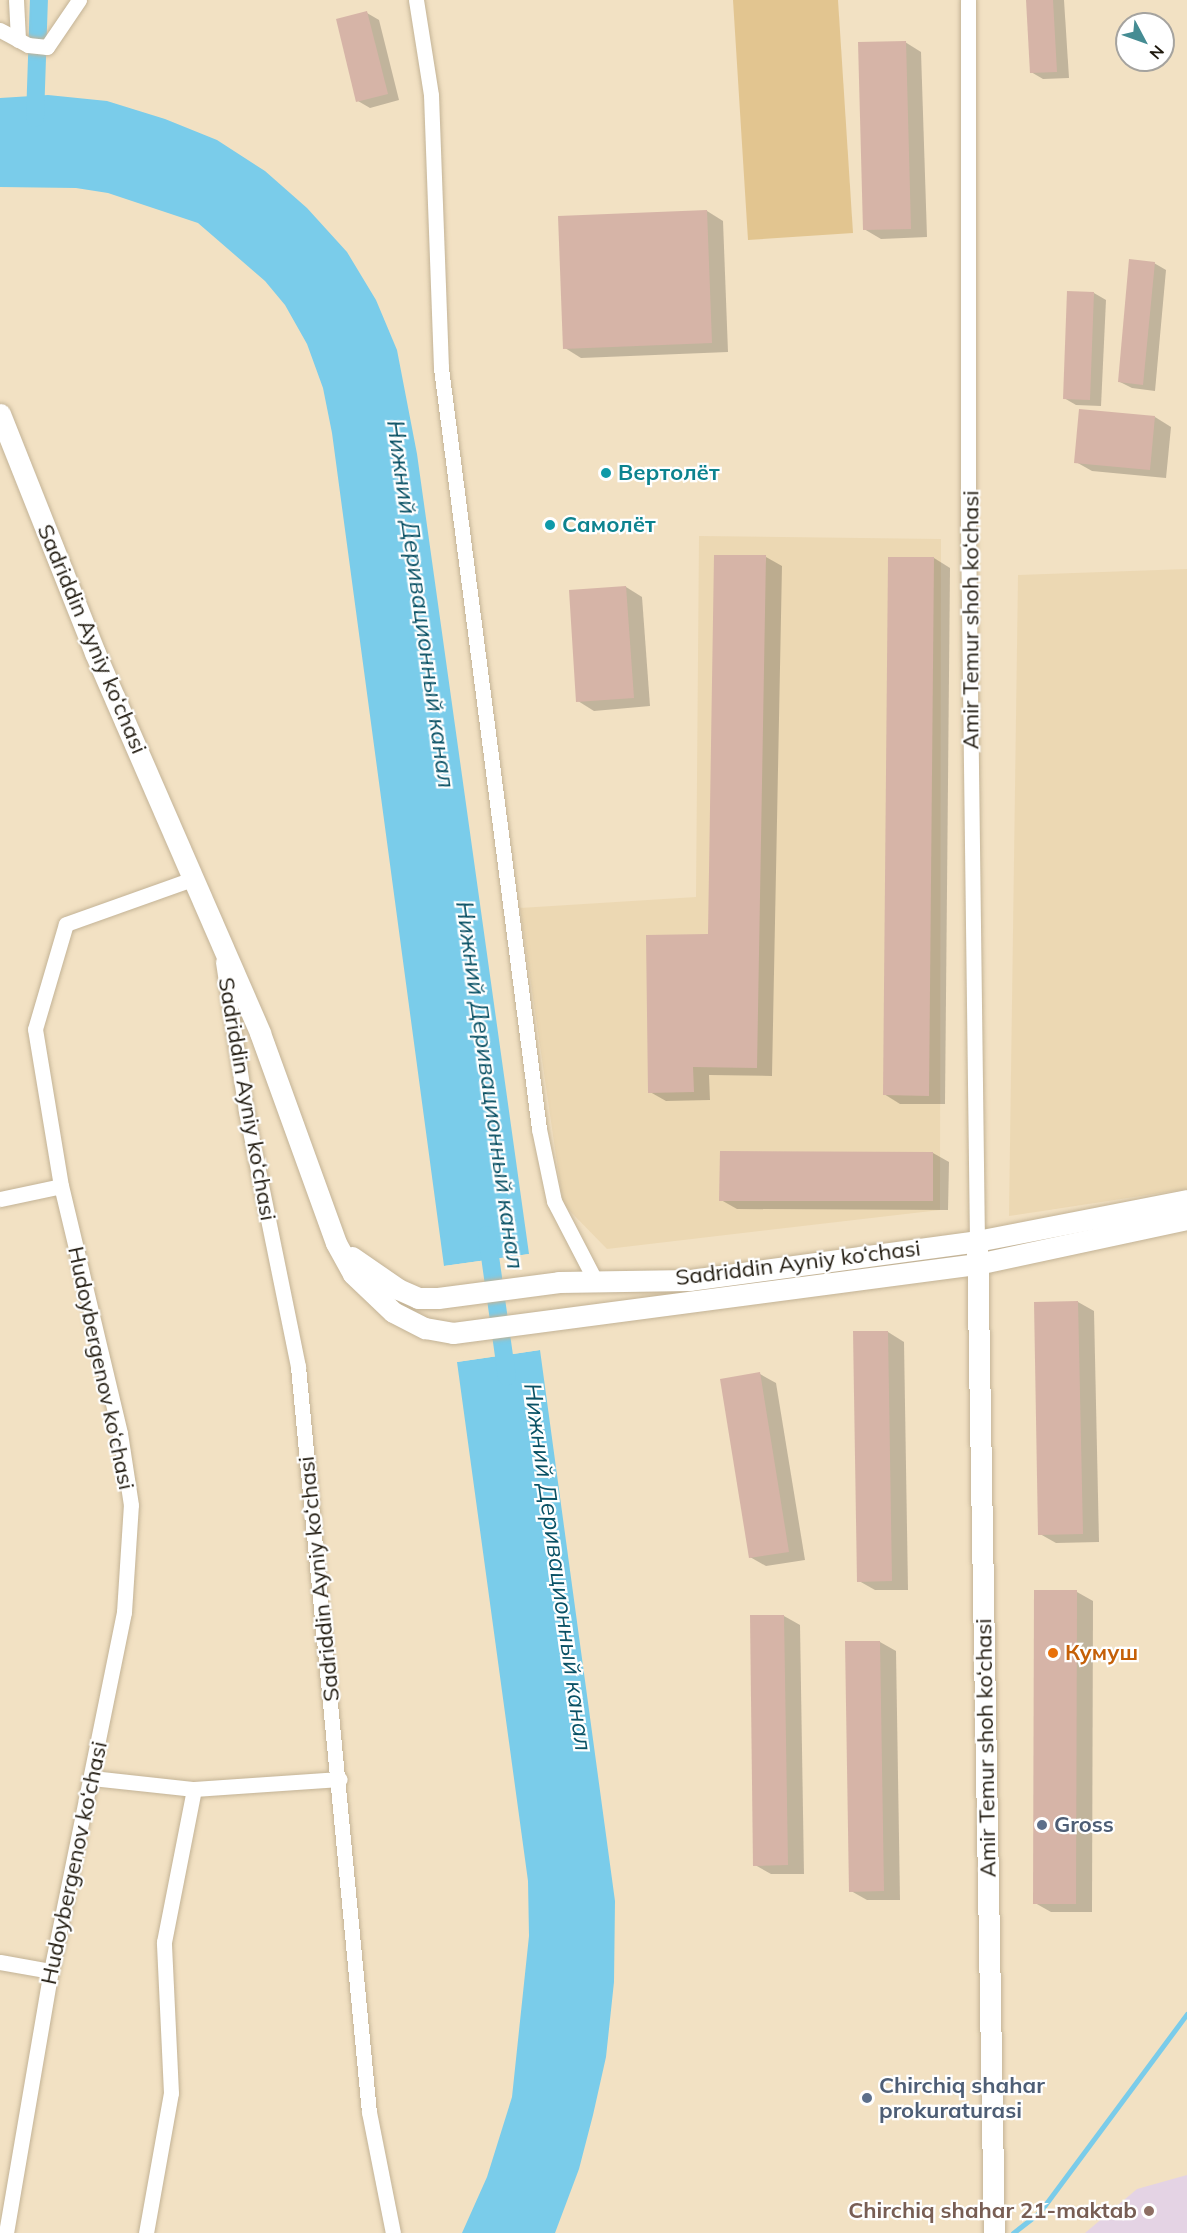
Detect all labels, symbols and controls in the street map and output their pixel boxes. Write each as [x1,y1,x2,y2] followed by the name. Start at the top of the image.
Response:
[1115,12,1175,72] north arrow
[1146,41,1169,64] text: N
[381,418,461,790] water label: Нижний Деривационный канал
[618,460,720,486] place label: Вертолёт
[599,466,613,480] marker: Вертолёт
[958,491,984,749] street label: Amir Temur shoh ko‘chasi
[562,512,656,538] place label: Самолёт
[543,518,557,532] marker: Самолёт
[32,520,152,758] street label: Sadriddin Ayniy ko‘chasi
[450,899,530,1271] water label: Нижний Деривационный канал
[213,975,281,1223] street label: Sadriddin Ayniy ko‘chasi
[674,1235,922,1291] street label: Sadriddin Ayniy ko‘chasi
[62,1244,140,1492] street label: Hudoybergenov ko‘chasi
[518,1381,598,1753] water label: Нижний Деривационный канал
[293,1455,345,1703] street label: Sadriddin Ayniy ko‘chasi
[971,1618,1001,1878] street label: Amir Temur shoh ko‘chasi
[1065,1640,1138,1666] place label: Кумуш
[1046,1646,1060,1660] marker: Кумуш
[35,1739,113,1987] street label: Hudoybergenov ko‘chasi
[1054,1812,1114,1838] place label: Gross
[1035,1818,1049,1832] marker: Gross
[879,2072,1045,2124] place label: Chirchiq shahar prokuraturasi
[860,2091,874,2105] marker: Chirchiq shahar prokuraturasi
[848,2198,1137,2224] place label: Chirchiq shahar 21-maktab
[1142,2204,1156,2218] marker: Chirchiq shahar 21-maktab

